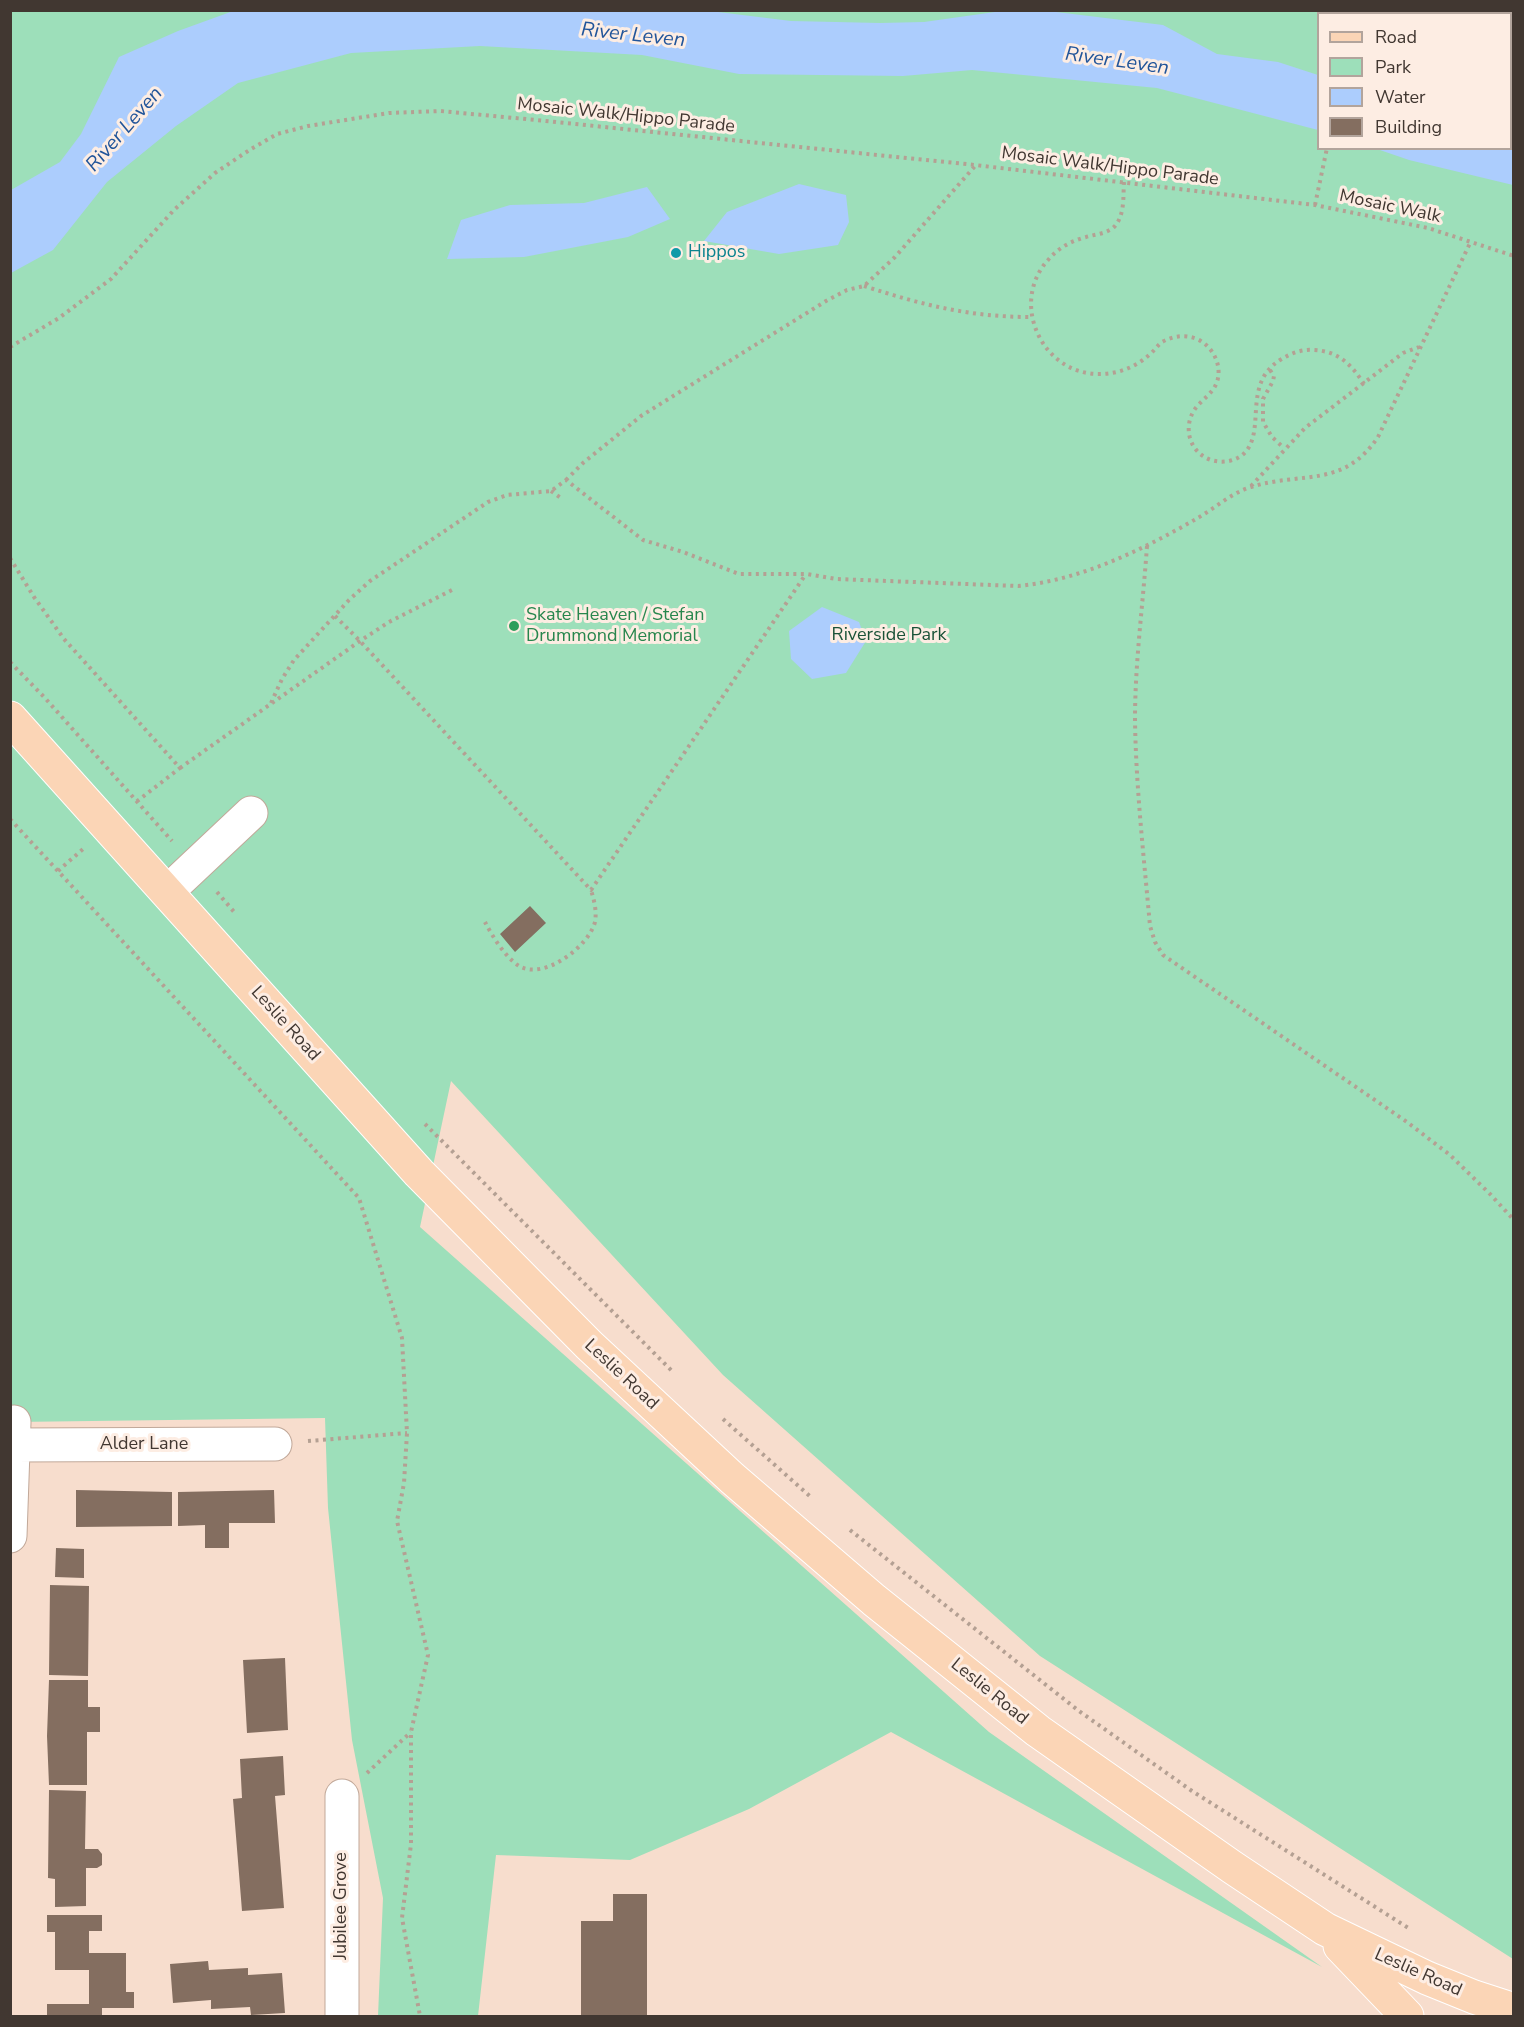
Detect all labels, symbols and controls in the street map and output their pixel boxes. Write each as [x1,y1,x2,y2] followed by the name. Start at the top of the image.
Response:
[1317,12,1512,150] legend
[580,19,686,53] water label: River Leven
[1375,25,1417,49] text: Road
[1064,43,1170,81] water label: River Leven
[1375,55,1411,79] text: Park
[82,83,168,177] water label: River Leven
[1375,85,1426,109] text: Water
[516,94,736,138] street label: Mosaic Walk/Hippo Parade
[1375,115,1442,139] text: Building
[1000,143,1220,191] street label: Mosaic Walk/Hippo Parade
[1337,186,1443,228] street label: Mosaic Walk
[688,242,746,264] place label: Hippos
[669,246,683,260] marker: Hippos
[526,605,704,648] place label: Skate Heaven / Stefan Drummond Memorial
[507,619,521,633] marker: Skate Heaven / Stefan Drummond Memorial
[832,625,946,647] park label: Riverside Park
[246,982,324,1066] street label: Leslie Road
[579,1335,663,1415] street label: Leslie Road
[100,1434,188,1456] street label: Alder Lane
[946,1654,1032,1730] street label: Leslie Road
[331,1852,353,1960] street label: Jubilee Grove
[1371,1944,1465,2002] street label: Leslie Road

